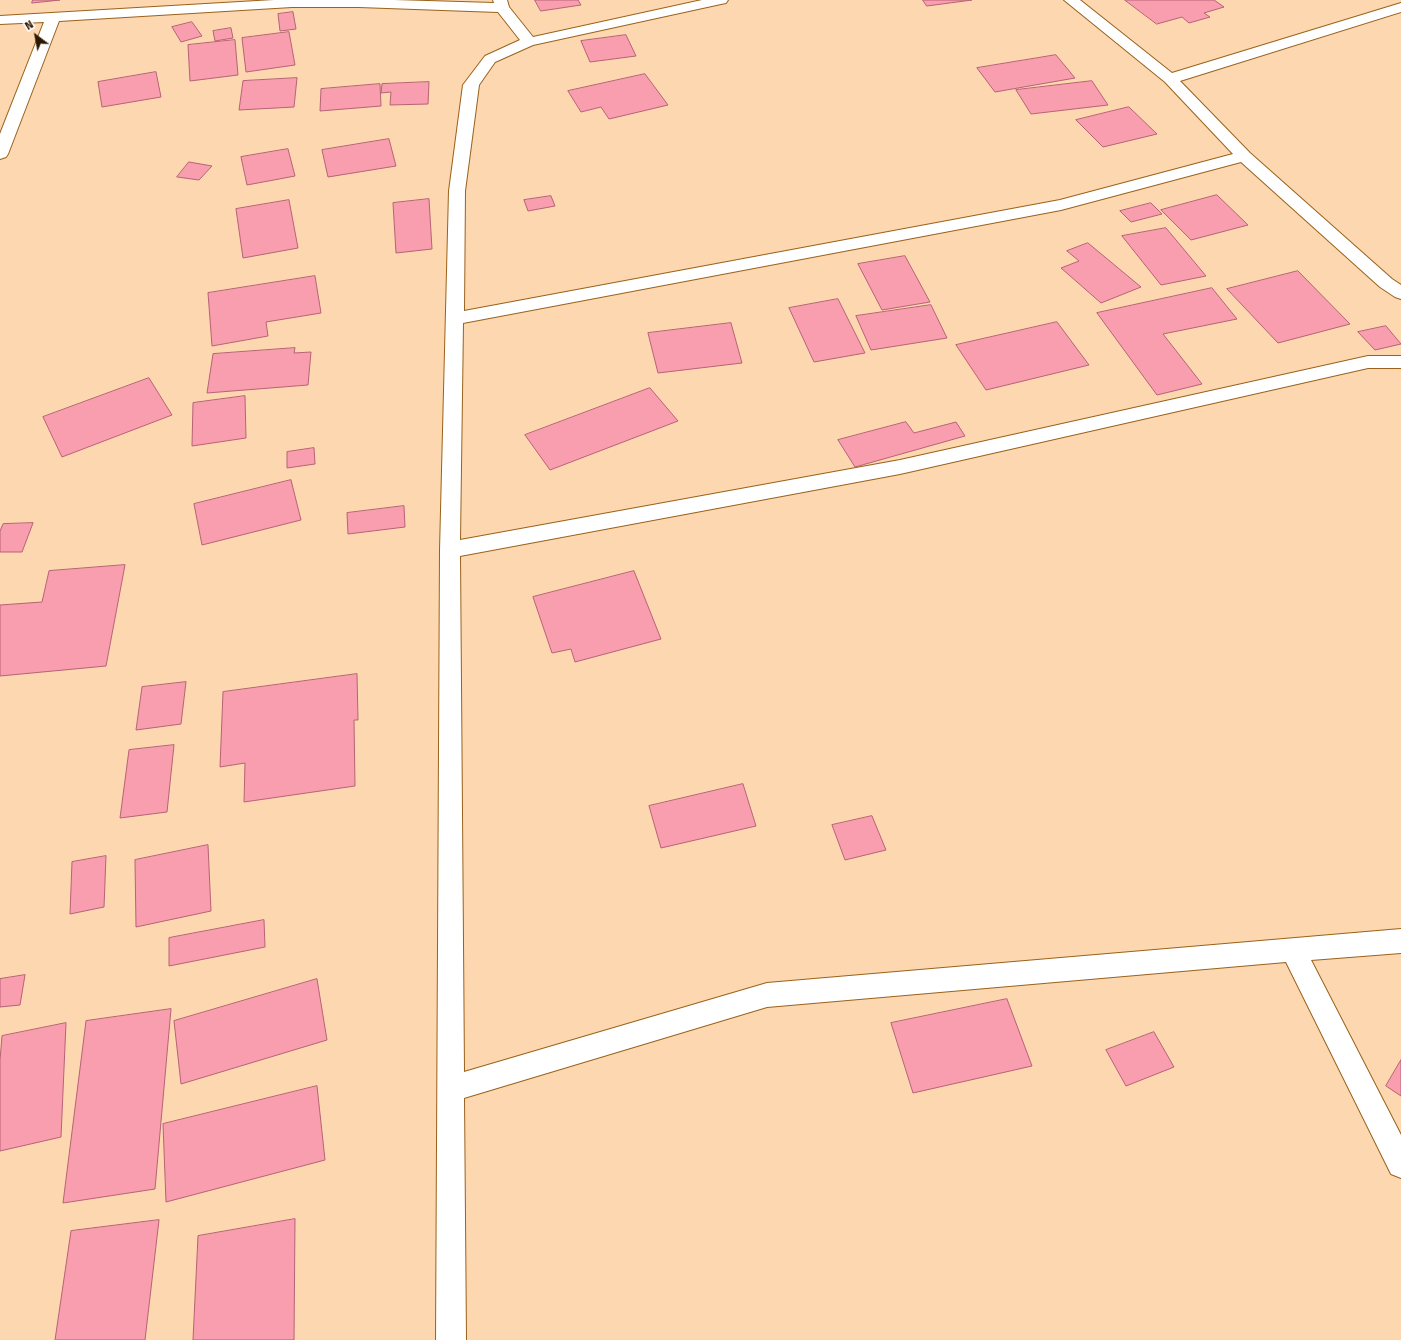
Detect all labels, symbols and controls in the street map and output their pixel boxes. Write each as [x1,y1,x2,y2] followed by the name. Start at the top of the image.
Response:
[16,16,56,56] north arrow
[23,18,36,33] text: N

